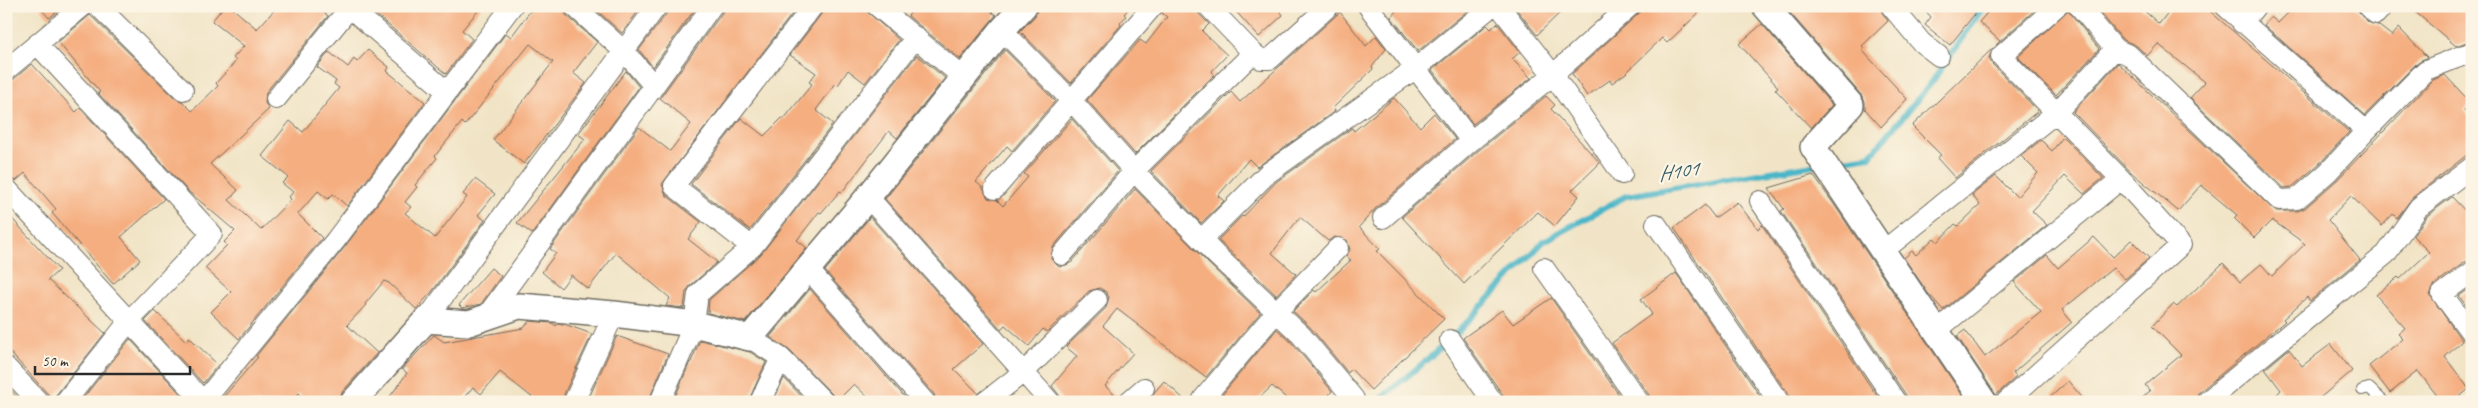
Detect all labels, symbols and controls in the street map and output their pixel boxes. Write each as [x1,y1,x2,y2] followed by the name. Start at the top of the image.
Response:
[1656,154,1704,187] water label: H101
[35,343,190,375] scale bar
[42,352,69,371] text: 50 m

